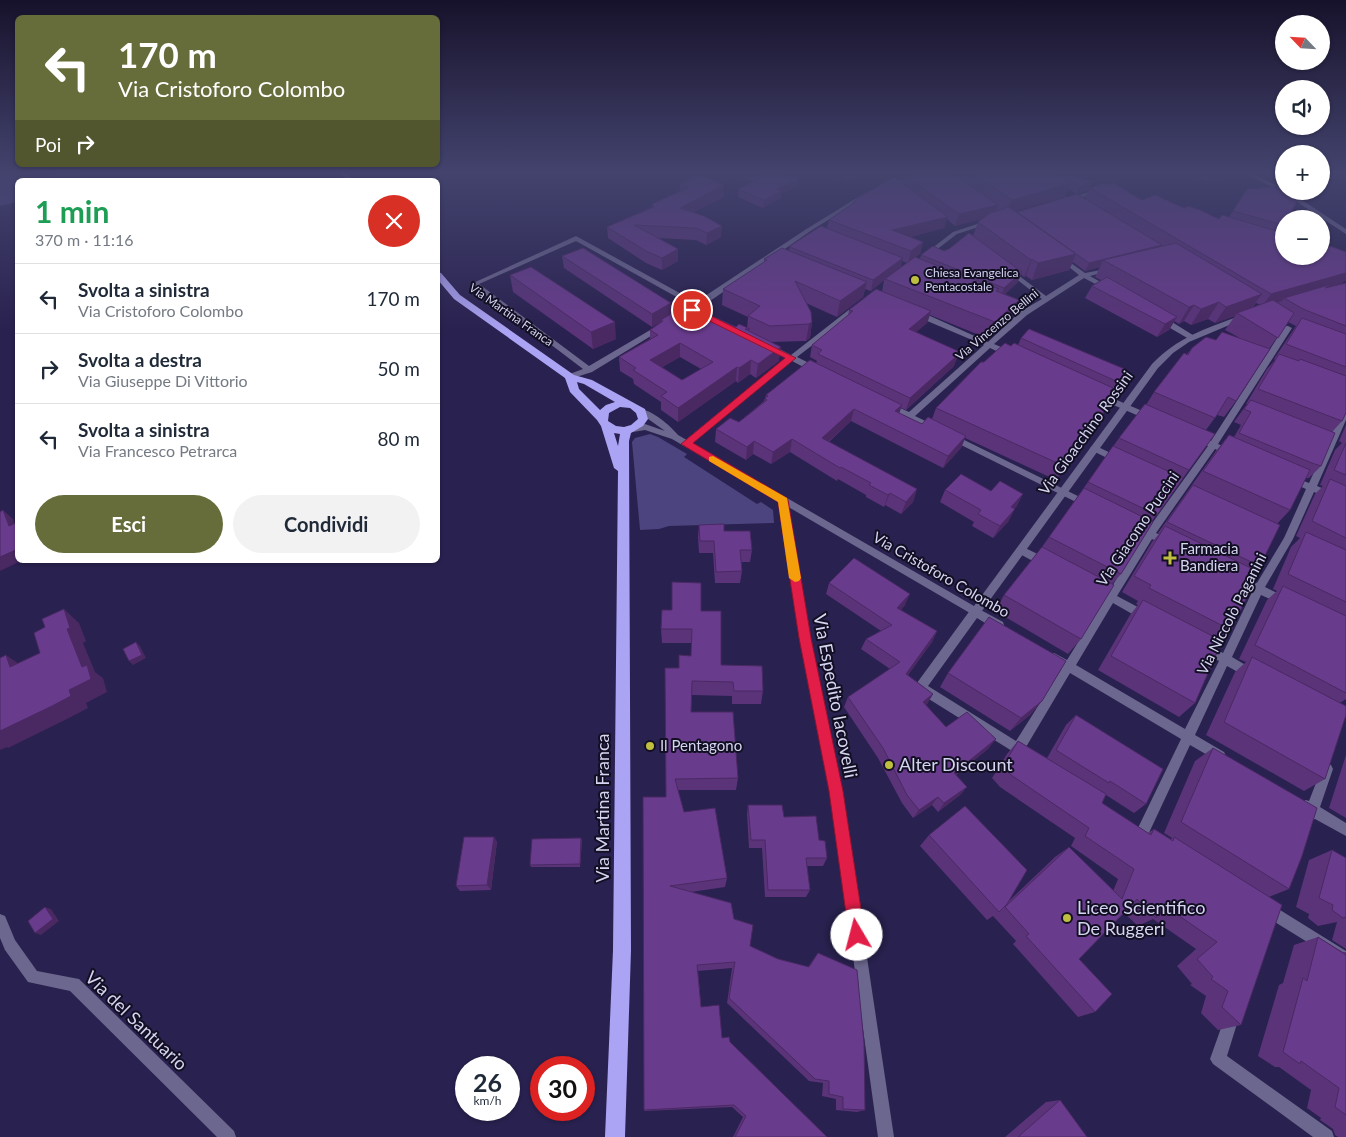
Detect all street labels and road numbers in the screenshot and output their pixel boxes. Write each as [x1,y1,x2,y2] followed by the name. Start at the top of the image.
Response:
[466,280,556,349] street label: Via Martina Franca
[952,286,1041,364] street label: Via Vincenzo Bellini
[1034,367,1136,498] street label: Via Gioacchino Rossini
[1092,468,1182,589] street label: Via Giacomo Puccini
[870,528,1013,621] street label: Via Cristoforo Colombo
[1193,550,1270,677] street label: Via Niccolò Paganini
[809,612,863,780] street label: Via Espedito Iacovelli
[591,733,613,883] street label: Via Martina Franca
[81,966,192,1075] street label: Via del Santuario

